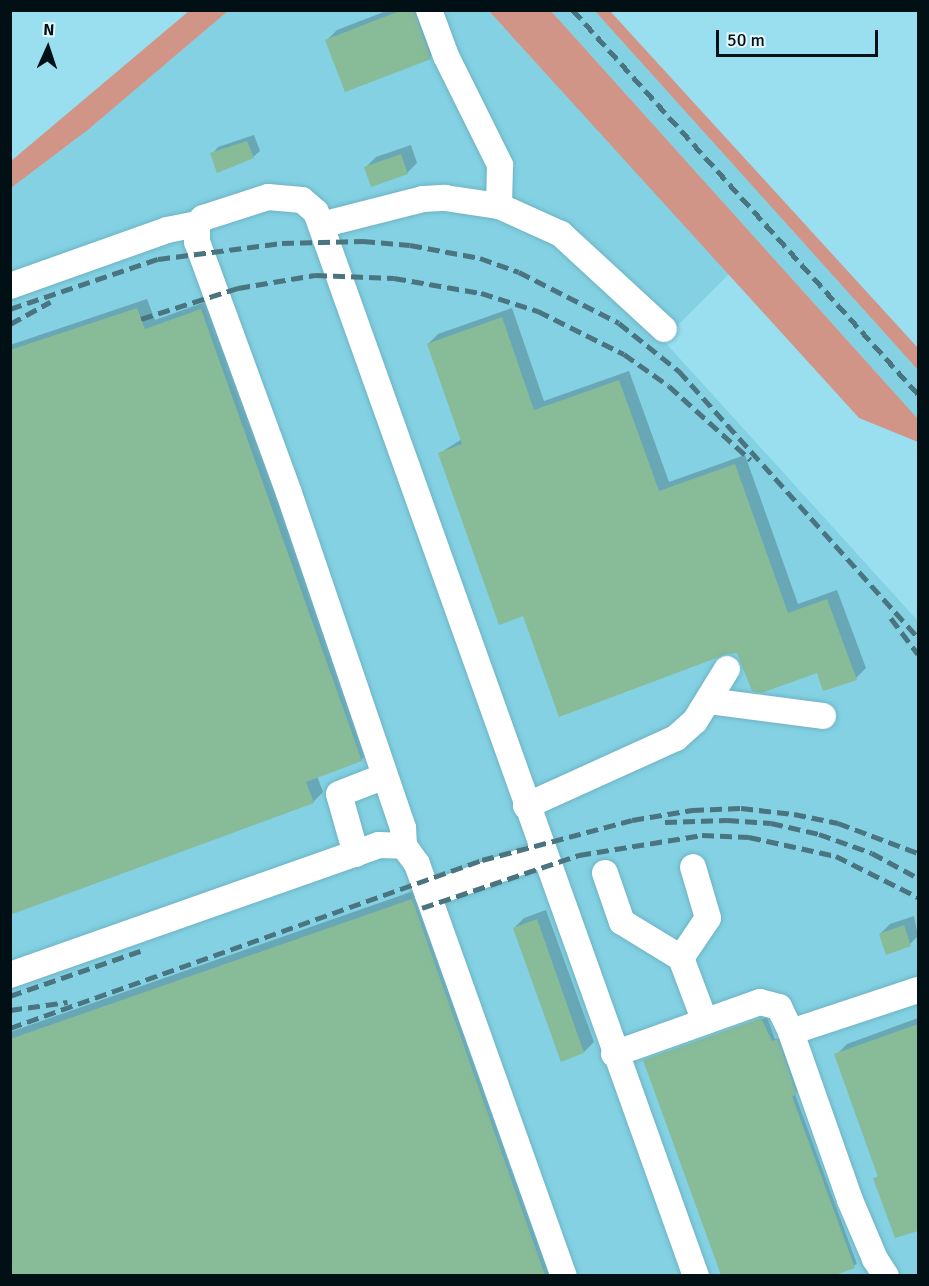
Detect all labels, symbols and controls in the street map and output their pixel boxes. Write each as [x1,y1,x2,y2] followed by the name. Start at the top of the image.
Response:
[18,18,78,78] north arrow
[719,18,881,56] scale bar
[43,20,55,40] text: N
[727,29,765,51] text: 50 m

